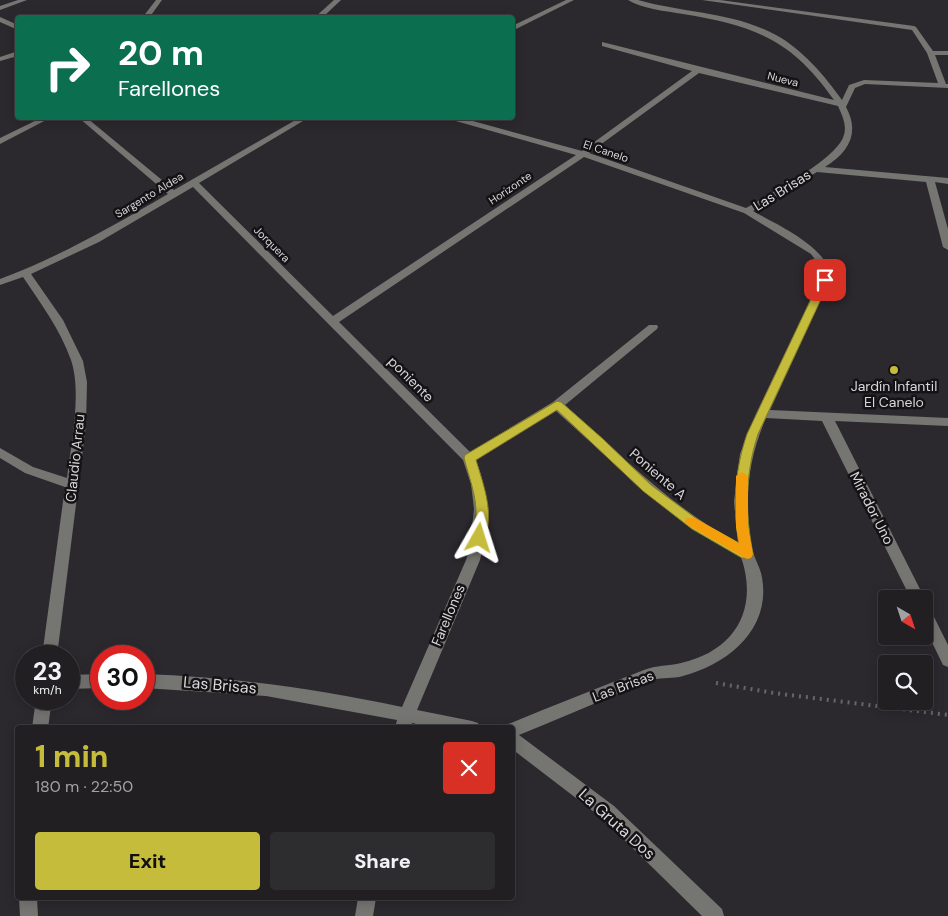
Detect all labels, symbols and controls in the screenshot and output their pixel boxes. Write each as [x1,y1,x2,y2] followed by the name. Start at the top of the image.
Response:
[118,30,204,76] text: 20 m
[35,35,100,100] icon: right
[766,68,800,90] street label: Nueva
[118,74,220,103] text: Farellones
[581,137,631,165] street label: El Canelo
[750,165,814,215] street label: Las Brisas
[486,168,534,208] street label: Horizonte
[112,169,186,221] street label: Sargento Aldea
[251,223,293,265] street label: Jorquera
[804,259,846,301] pin
[811,266,839,294] icon: arrive
[384,352,438,406] street label: poniente
[888,364,900,376] marker: Jardín Infantil El Canelo
[851,377,937,411] place label: Jardín Infantil El Canelo
[61,413,89,503] street label: Claudio Arrau
[626,444,690,504] street label: Poniente A
[846,469,898,547] street label: Mirador Uno
[452,511,504,563] position arrow
[427,582,469,648] street label: Farellones
[878,590,932,645] north arrow
[878,590,933,710] map controls
[90,645,155,710] speed limit sign: 30
[33,655,62,688] text: 23
[878,655,933,710] button: search
[590,666,656,706] street label: Las Brisas
[182,671,258,699] street label: Las Brisas
[33,682,62,698] text: km/h
[35,737,108,776] text: 1 min
[443,742,495,794] button: close
[35,776,133,797] text: 180 m · 22:50
[574,784,660,864] street label: La Gruta Dos
[35,832,260,890] button: Exit
[270,832,495,890] button: Share

